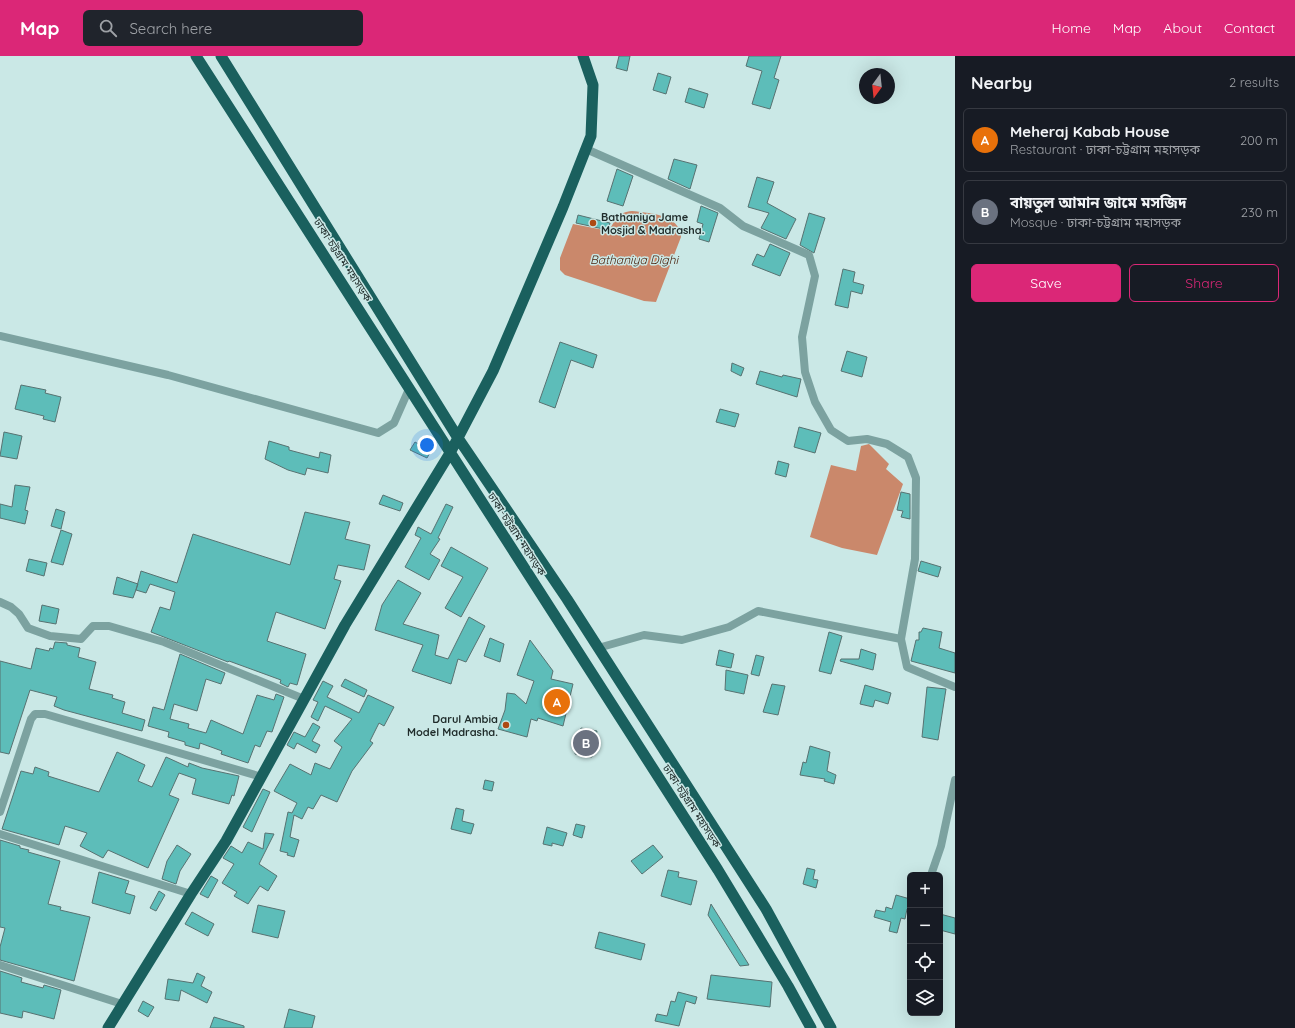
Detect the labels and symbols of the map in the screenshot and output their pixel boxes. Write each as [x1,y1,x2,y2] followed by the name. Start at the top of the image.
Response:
[859,68,895,104] north arrow
[601,210,705,237] place label: Bathaniya Jame Mosjid & Madrasha.
[310,215,375,304] street label: ঢাকা-চট্টগ্রাম মহাসড়ক
[588,218,598,228] marker: Bathaniya Jame Mosjid & Madrasha.
[590,252,680,267] water label: Bathaniya Dighi
[417,435,437,455] your location
[484,489,549,578] street label: ঢাকা-চট্টগ্রাম মহাসড়ক
[544,687,570,717] pin: A
[407,712,498,739] place label: Darul Ambia Model Madrasha.
[501,720,511,730] marker: Darul Ambia Model Madrasha.
[573,728,599,758] pin: B
[659,761,724,850] street label: ঢাকা-চট্টগ্রাম মহাসড়ক

